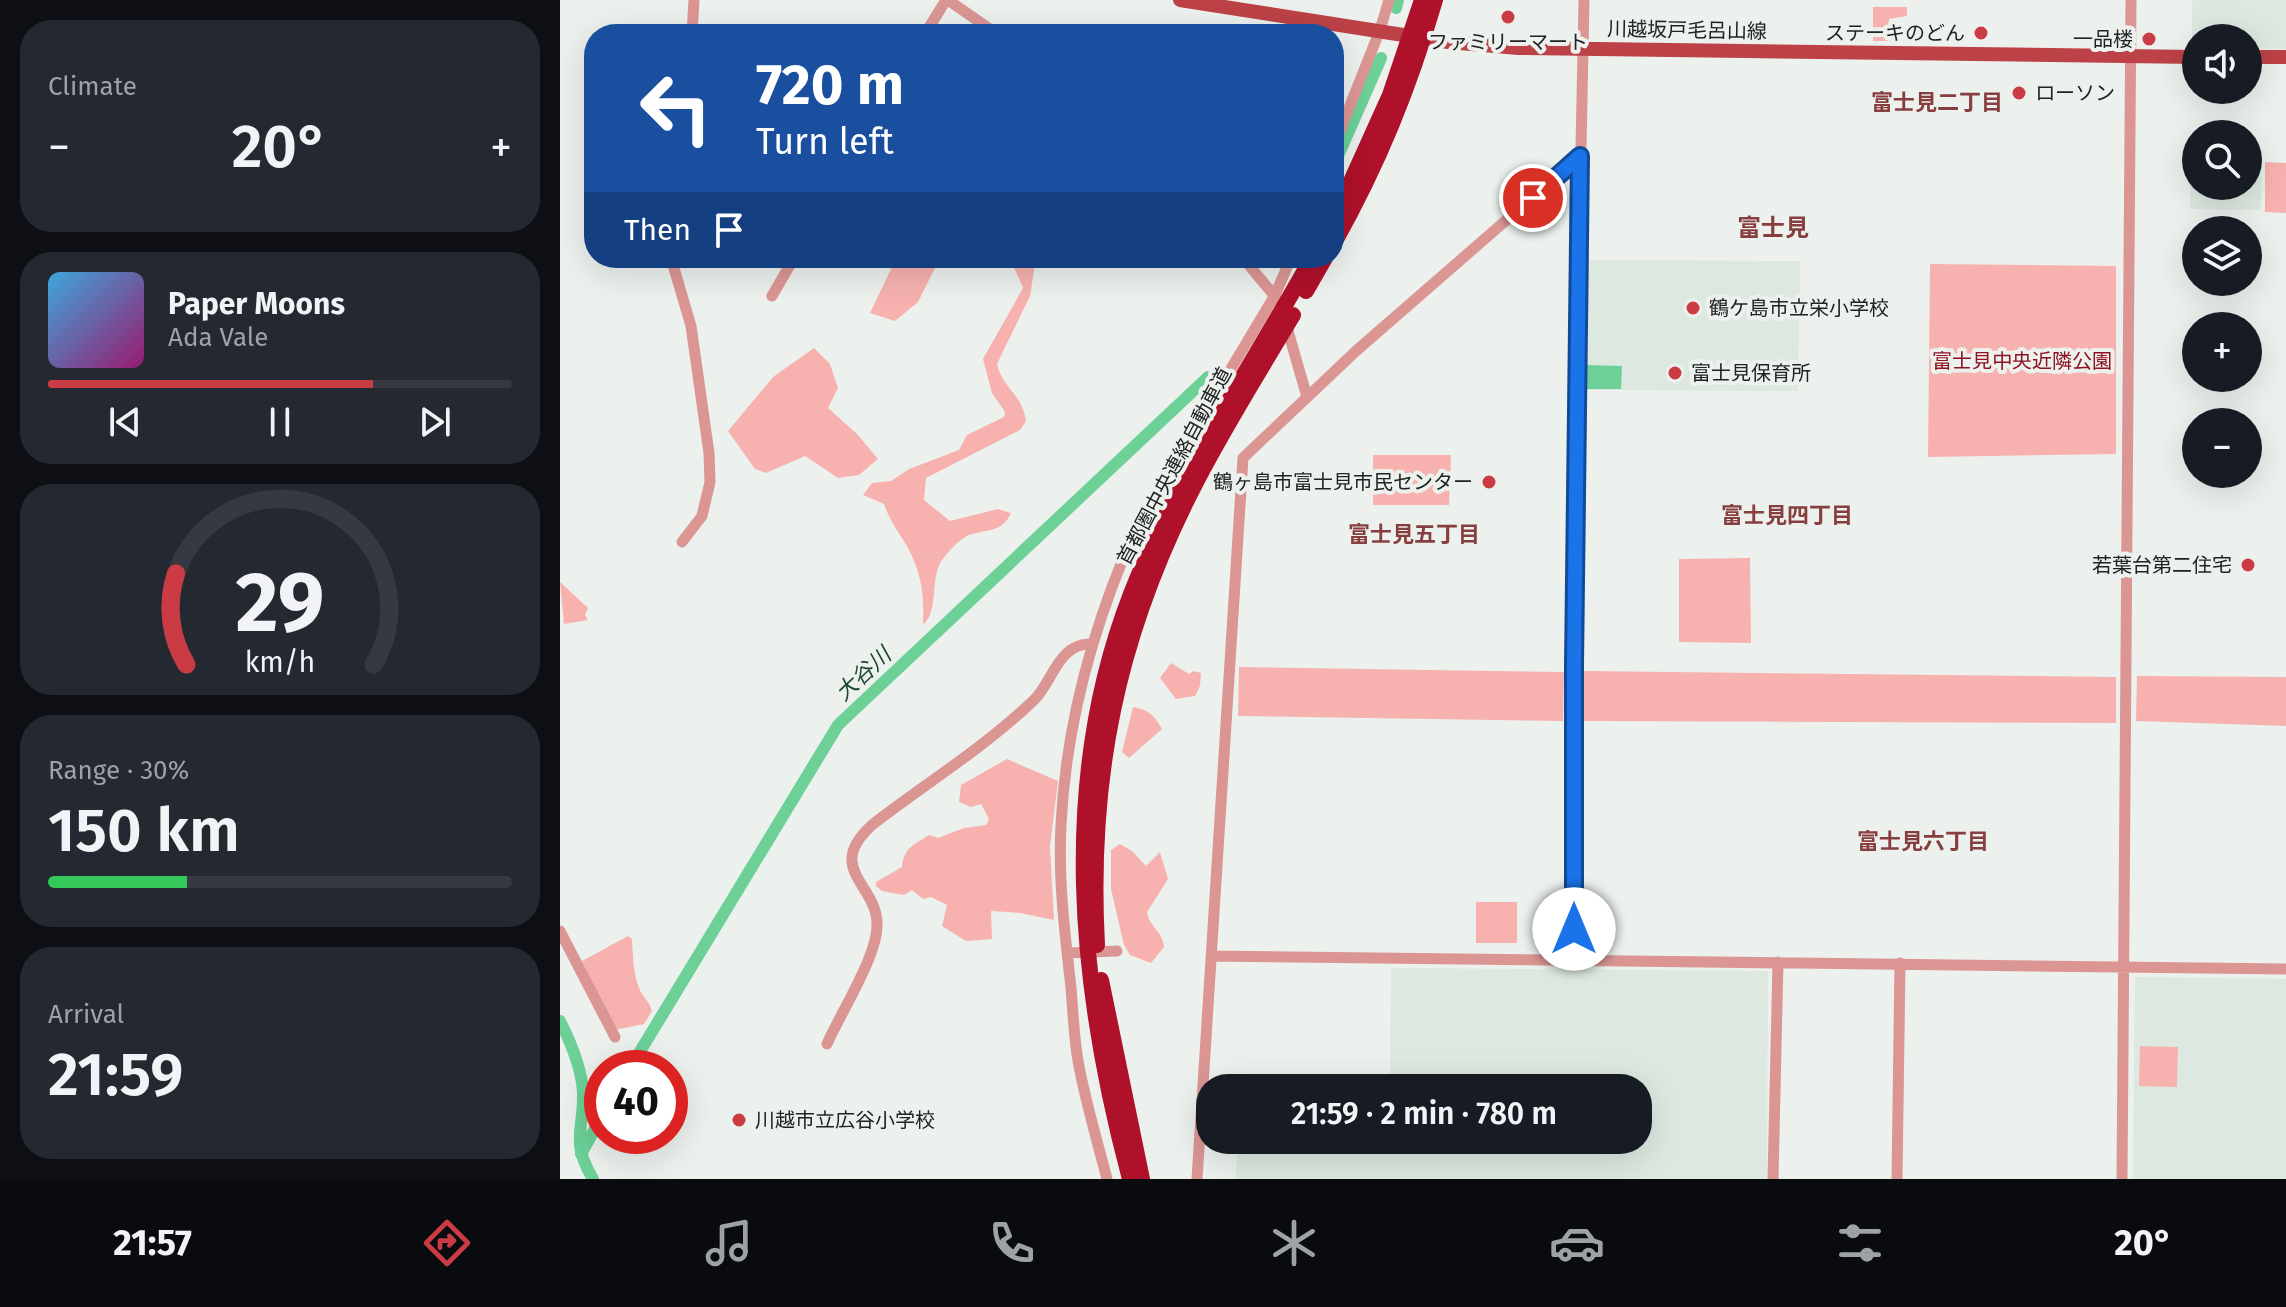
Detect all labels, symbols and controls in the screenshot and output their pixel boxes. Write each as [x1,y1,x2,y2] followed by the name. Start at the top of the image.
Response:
[1499,8,1517,26] marker: ファミリーマート
[1607,17,1767,43] street label: 川越坂戸毛呂山線
[1825,21,1965,45] place label: ステーキのどん
[1972,24,1990,42] marker: ステーキのどん
[2182,24,2262,488] map controls
[2182,24,2262,104] button: sound
[2073,27,2133,51] place label: 一品楼
[1428,30,1588,54] place label: ファミリーマート
[2140,30,2158,48] marker: 一品楼
[756,52,904,119] text: 720 m
[624,56,728,160] icon: left
[48,71,137,102] text: Climate
[2035,81,2115,105] place label: ローソン
[2010,84,2028,102] marker: ローソン
[1871,89,2003,116] district label: 富士見二丁目
[232,111,328,183] text: 20°
[756,120,894,164] text: Turn left
[2182,120,2262,200] button: search
[48,121,70,174] text: −
[490,121,512,174] text: +
[1499,164,1567,232] pin
[1511,176,1555,220] icon: arrive
[707,208,751,252] icon: arrive
[624,212,691,248] text: Then
[1737,214,1809,242] district label: 富士見
[2182,216,2262,296] button: layers
[168,286,345,322] text: Paper Moons
[1709,296,1889,320] place label: 鶴ケ島市立栄小学校
[1684,299,1702,317] marker: 鶴ケ島市立栄小学校
[2182,312,2262,392] button: +
[168,322,268,353] text: Ada Vale
[1932,349,2112,373] park label: 富士見中央近隣公園
[1691,361,1811,385] place label: 富士見保育所
[1112,363,1236,569] street label: 首都圏中央連絡自動車道
[1666,364,1684,382] marker: 富士見保育所
[103,400,147,444] icon: previous
[258,400,302,444] icon: pause
[413,400,457,444] icon: next
[2182,408,2262,488] button: −
[1213,470,1473,494] place label: 鶴ヶ島市富士見市民センター
[1480,473,1498,491] marker: 鶴ヶ島市富士見市民センター
[1721,502,1853,529] district label: 富士見四丁目
[1348,521,1480,548] district label: 富士見五丁目
[236,553,324,653] text: 29
[2092,553,2232,577] place label: 若葉台第二住宅
[2239,556,2257,574] marker: 若葉台第二住宅
[830,640,898,706] water label: 大谷川
[245,646,315,681] text: km/h
[48,755,189,786] text: Range · 30%
[48,795,240,867] text: 150 km
[1857,828,1989,855] district label: 富士見六丁目
[1532,887,1616,971] position arrow
[48,999,124,1030] text: Arrival
[48,1039,183,1111] text: 21:59
[584,1050,688,1154] speed limit sign: 40
[1291,1096,1557,1132] text: 21:59 · 2 min · 780 m
[755,1108,935,1132] place label: 川越市立広谷小学校
[730,1111,748,1129] marker: 川越市立広谷小学校
[419,1215,475,1271] icon: directions
[701,1215,757,1271] icon: music
[984,1215,1040,1271] icon: phone
[1266,1215,1322,1271] icon: climate
[1549,1215,1605,1271] icon: car
[1832,1215,1888,1271] icon: filters
[113,1221,192,1265] text: 21:57
[2114,1221,2173,1265] text: 20°

